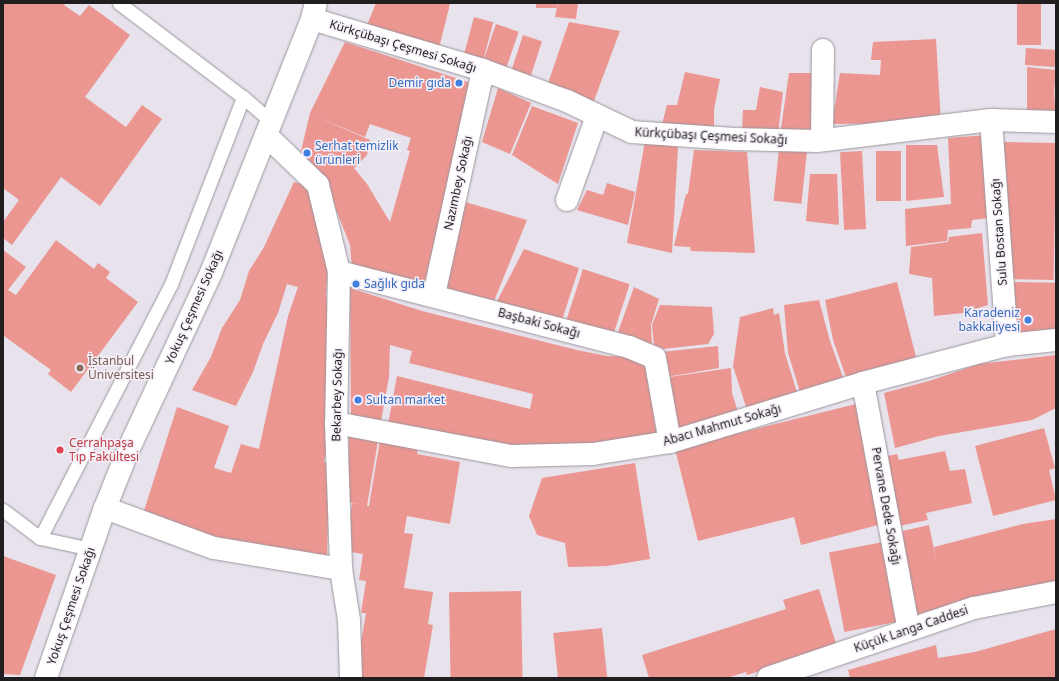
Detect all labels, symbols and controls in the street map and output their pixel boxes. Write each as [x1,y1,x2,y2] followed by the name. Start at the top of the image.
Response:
[328,17,478,75] street label: Kürkçübaşı Çeşmesi Sokağı
[388,76,451,90] place label: Demir gıda
[454,78,464,88] marker: Demir gıda
[634,125,788,147] street label: Kürkçübaşı Çeşmesi Sokağı
[441,134,475,232] street label: Nazımbey Sokağı
[315,139,399,167] place label: Serhat temizlik ürünleri
[302,148,312,158] marker: Serhat temizlik ürünleri
[988,178,1010,286] street label: Sulu Bostan Sokağı
[162,248,226,366] street label: Yokuş Çeşmesi Sokağı
[364,277,425,291] place label: Sağlık gıda
[351,279,361,289] marker: Sağlık gıda
[496,305,582,341] street label: Başbaki Sokağı
[958,306,1020,334] place label: Karadeniz bakkaliyesi
[1023,315,1033,325] marker: Karadeniz bakkaliyesi
[329,348,345,442] street label: Bekarbey Sokağı
[88,354,154,382] place label: İstanbul Üniversitesi
[75,363,85,373] marker: İstanbul Üniversitesi
[366,393,445,407] place label: Sultan market
[353,395,363,405] marker: Sultan market
[661,401,783,449] street label: Abacı Mahmut Sokağı
[69,436,139,464] place label: Cerrahpaşa Tıp Fakültesi
[54,444,66,456] marker: Cerrahpaşa Tıp Fakültesi
[869,446,903,566] street label: Pervane Dede Sokağı
[44,545,98,667] street label: Yokuş Çeşmesi Sokağı
[852,603,970,655] street label: Küçük Langa Caddesi

